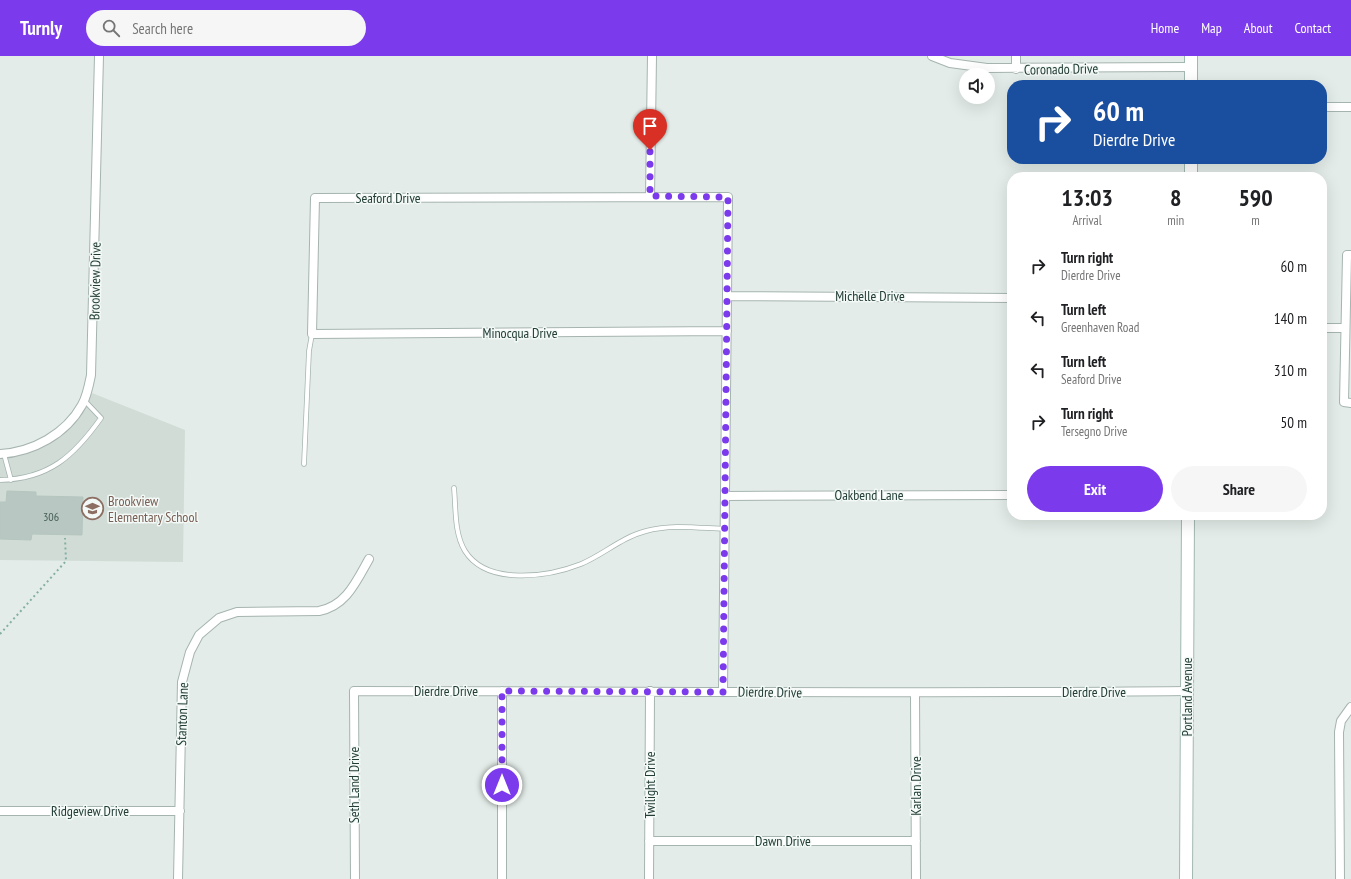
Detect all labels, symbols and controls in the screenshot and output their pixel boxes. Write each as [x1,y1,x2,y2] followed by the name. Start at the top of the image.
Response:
[86,10,366,46] search box
[20,16,62,40] text: Turnly
[100,17,122,39] icon: search
[132,19,193,38] text: Search here
[1151,19,1179,37] text: Home
[1201,19,1222,37] text: Map
[1244,19,1273,37] text: About
[1295,19,1331,37] text: Contact
[1024,59,1098,79] street label: Coronado Drive
[959,68,995,104] map controls
[959,68,995,104] button: sound
[1093,92,1144,129] text: 60 m
[1027,96,1079,148] icon: right
[633,109,667,150] pin
[639,115,661,137] icon: arrive
[1093,128,1175,151] text: Dierdre Drive
[1061,182,1113,213] text: 13:03
[1170,182,1181,213] text: 8
[1238,182,1273,213] text: 590
[355,189,421,207] street label: Seaford Drive
[1072,212,1102,229] text: Arrival
[1167,212,1184,229] text: min
[1251,212,1260,229] text: m
[85,241,105,320] street label: Brookview Drive
[1061,248,1113,267] text: Turn right
[1027,255,1049,277] icon: right
[1281,257,1307,276] text: 60 m
[1061,267,1121,284] text: Dierdre Drive
[835,287,905,305] street label: Michelle Drive
[1061,300,1106,319] text: Turn left
[1027,307,1049,329] icon: left
[1274,309,1307,328] text: 140 m
[1061,319,1139,336] text: Greenhaven Road
[482,324,558,342] street label: Minocqua Drive
[1061,352,1106,371] text: Turn left
[1027,359,1049,381] icon: left
[1274,361,1307,380] text: 310 m
[1061,371,1122,388] text: Seaford Drive
[1061,404,1113,423] text: Turn right
[1027,411,1049,433] icon: right
[1281,413,1307,432] text: 50 m
[1061,423,1127,440] text: Tersegno Drive
[1027,466,1163,512] button: Exit
[1171,466,1307,512] button: Share
[835,486,904,504] street label: Oakbend Lane
[108,492,198,526] place label: Brookview Elementary School
[79,496,105,522] school or university icon: Brookview Elementary School
[43,509,59,524] house number: 306
[1178,657,1196,737] street label: Portland Avenue
[172,682,192,746] street label: Stanton Lane
[414,682,478,700] street label: Dierdre Drive
[738,682,802,702] street label: Dierdre Drive
[1062,683,1126,701] street label: Dierdre Drive
[345,746,363,823] street label: Seth Land Drive
[641,751,659,818] street label: Twilight Drive
[907,756,925,816] street label: Karlan Drive
[481,764,523,806] position arrow
[51,802,129,820] street label: Ridgeview Drive
[755,832,811,850] street label: Dawn Drive

